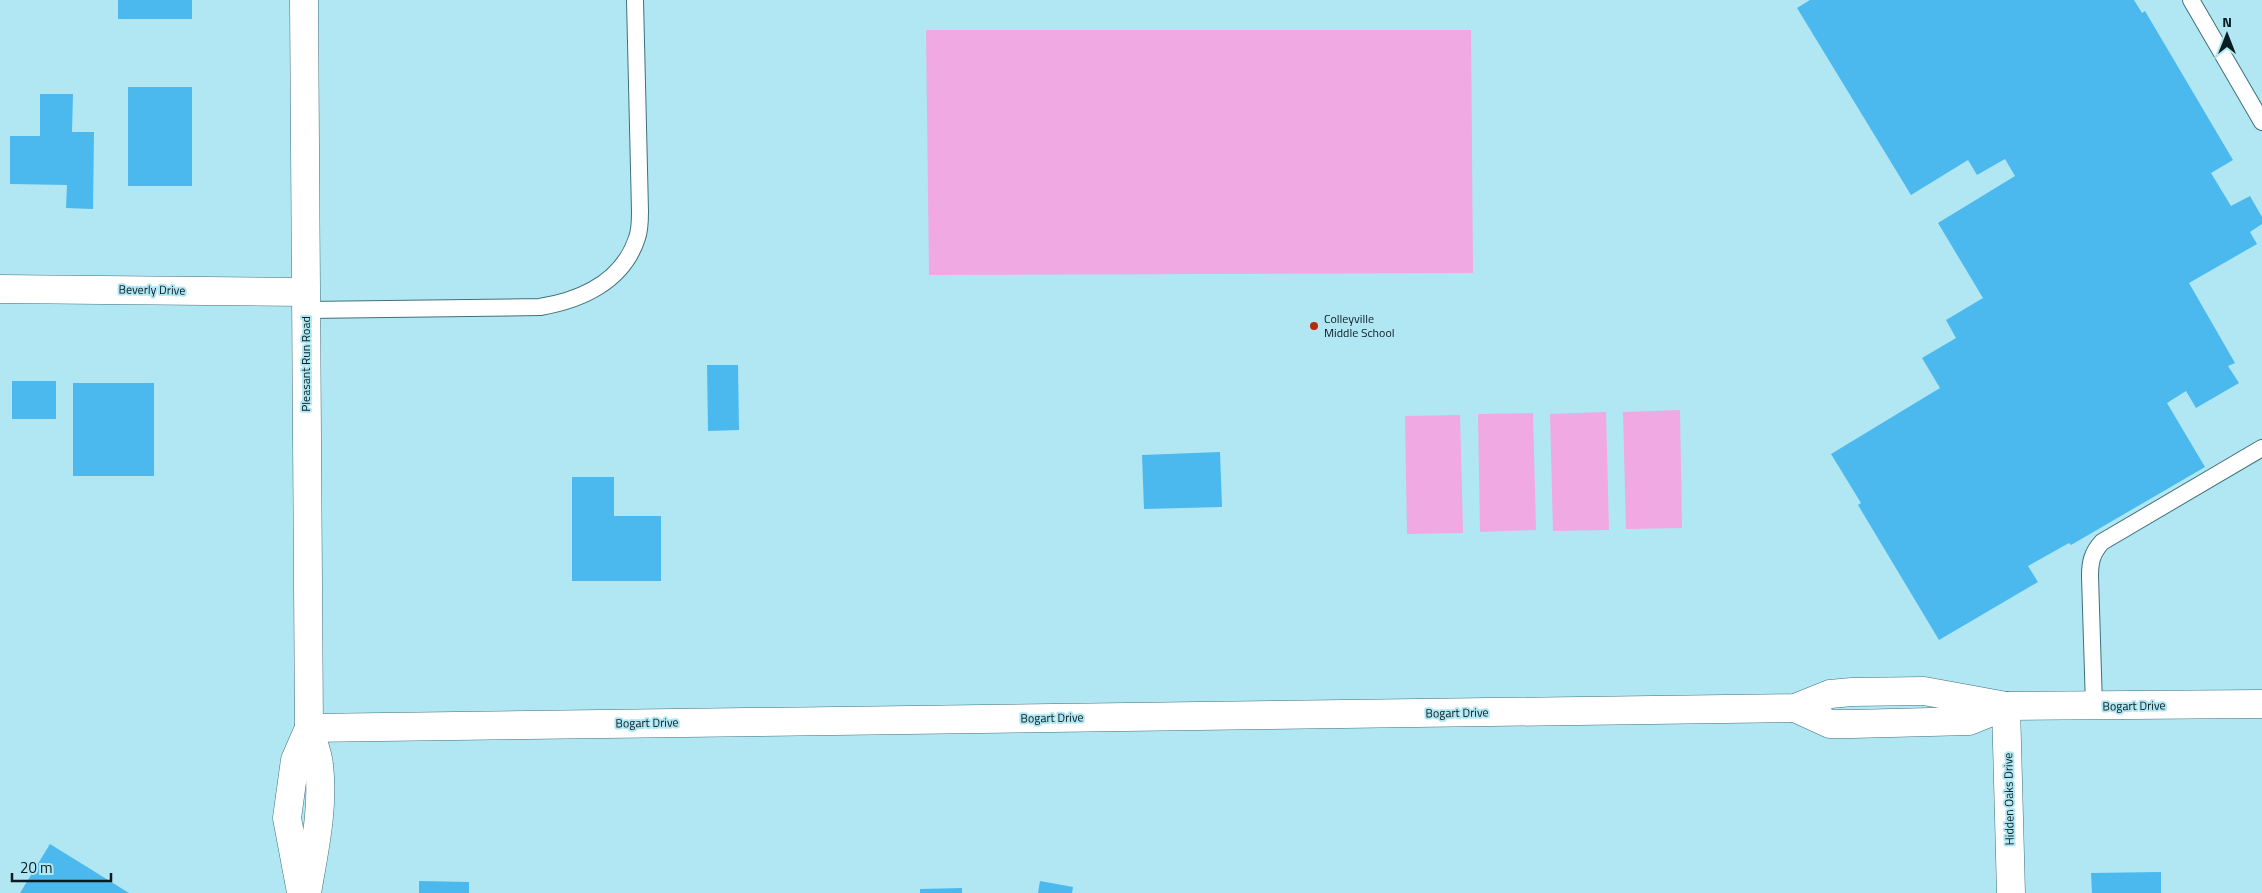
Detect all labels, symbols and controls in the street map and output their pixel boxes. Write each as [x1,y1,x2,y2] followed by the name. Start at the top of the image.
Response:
[2202,10,2252,60] north arrow
[2222,11,2232,32] text: N
[119,279,186,300] street label: Beverly Drive
[1324,309,1395,342] place label: Colleyville Middle School
[296,316,315,412] street label: Pleasant Run Road
[1308,320,1320,332] marker: Colleyville Middle School
[2102,695,2166,716] street label: Bogart Drive
[1425,702,1489,723] street label: Bogart Drive
[1020,707,1084,728] street label: Bogart Drive
[615,712,679,733] street label: Bogart Drive
[1998,752,2019,846] street label: Hidden Oaks Drive
[12,850,111,882] scale bar
[20,856,53,879] text: 20 m

